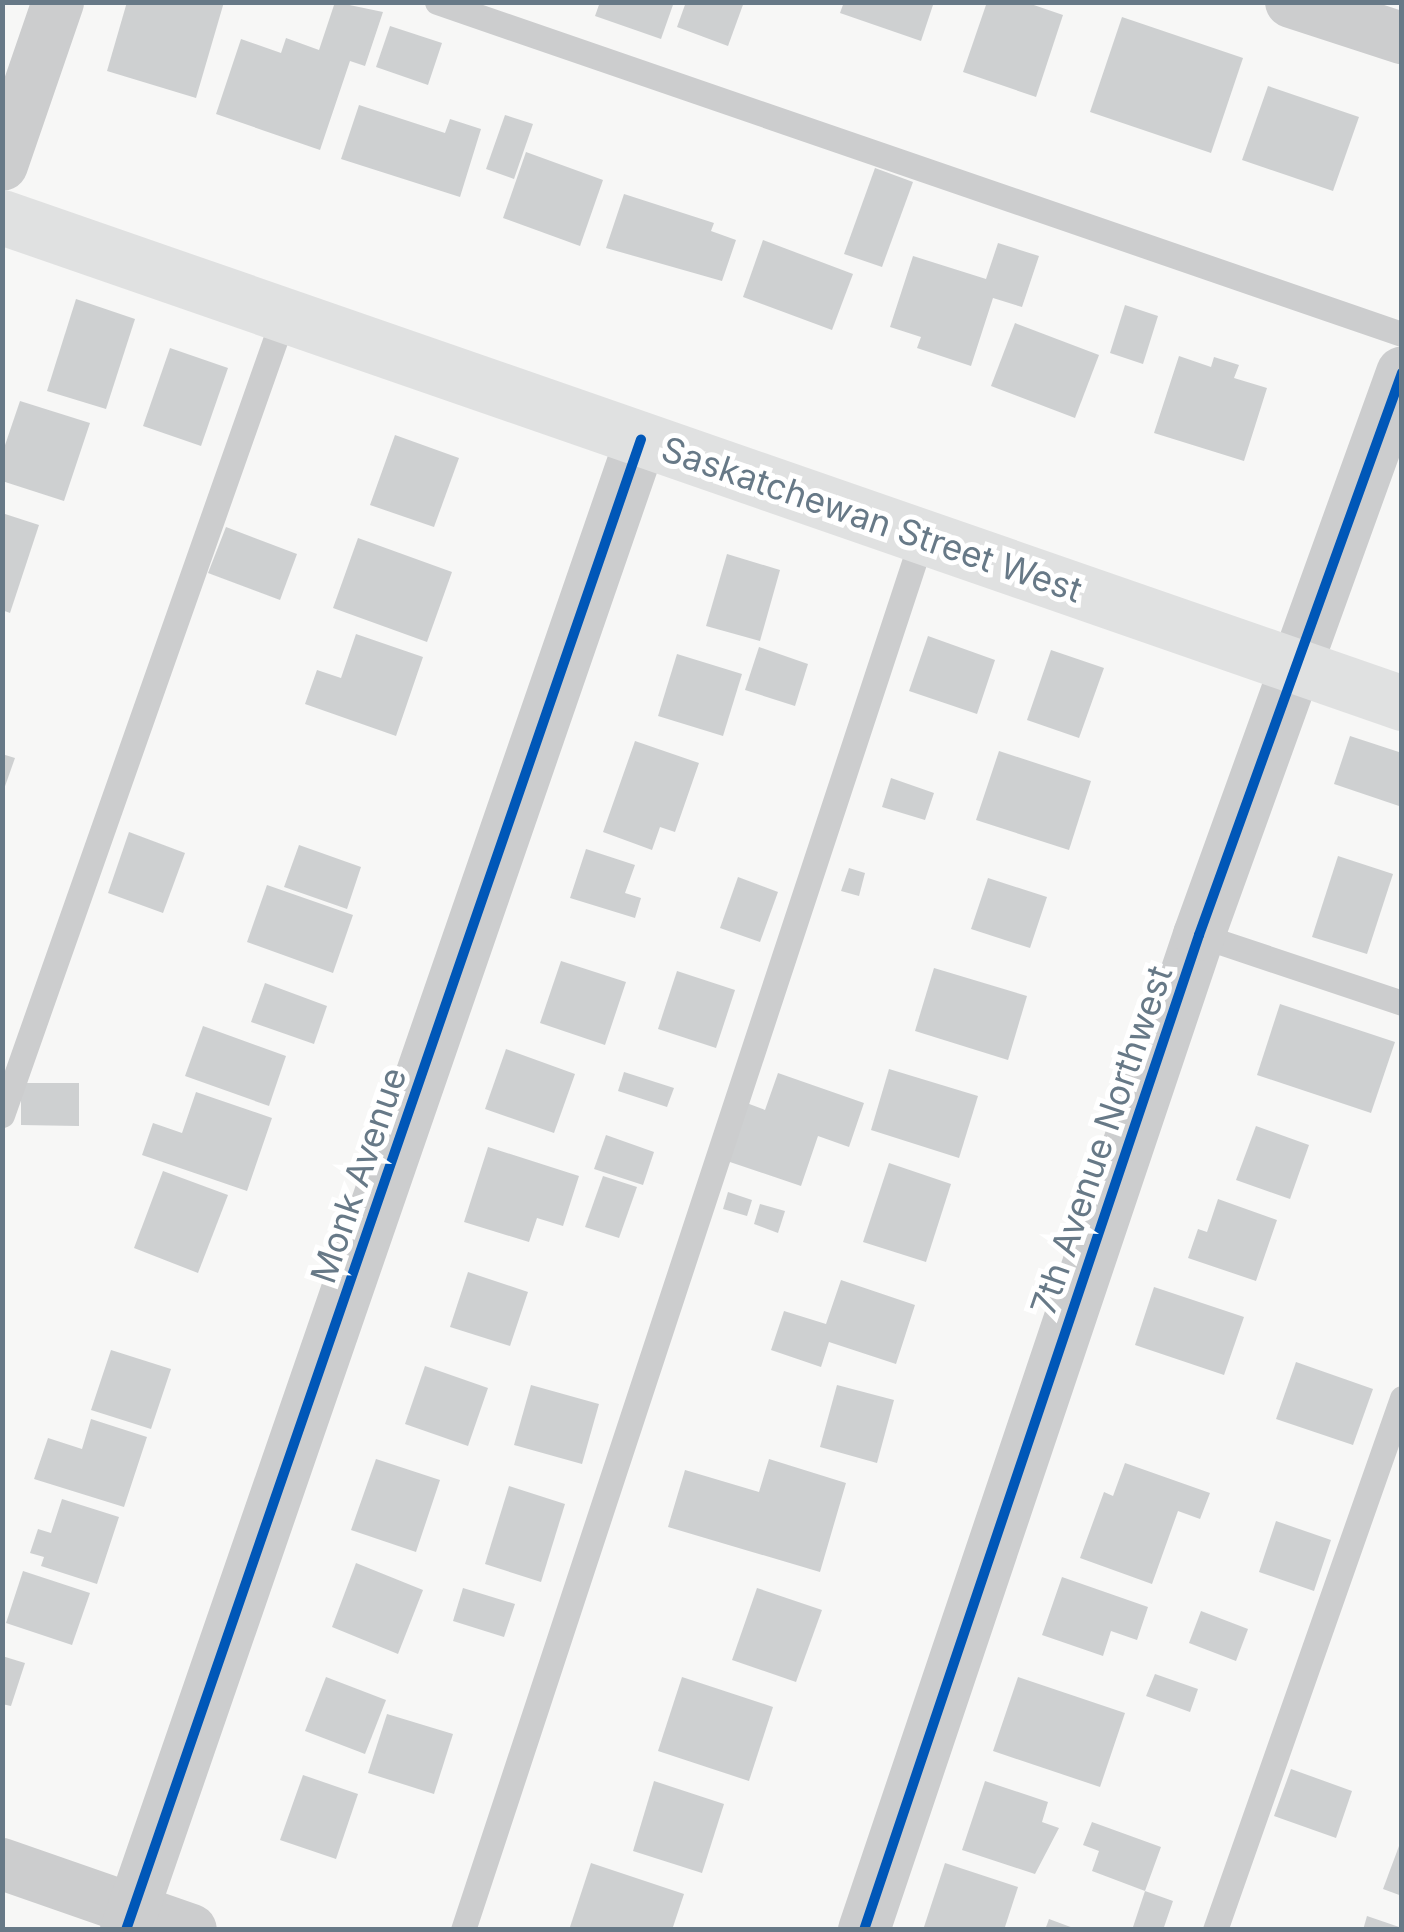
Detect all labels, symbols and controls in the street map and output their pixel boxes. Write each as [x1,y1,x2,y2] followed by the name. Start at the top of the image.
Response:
[656,427,1088,611] street label: Saskatchewan Street West
[1022,960,1180,1320] street label: 7th Avenue Northwest
[301,1062,415,1288] street label: Monk Avenue

